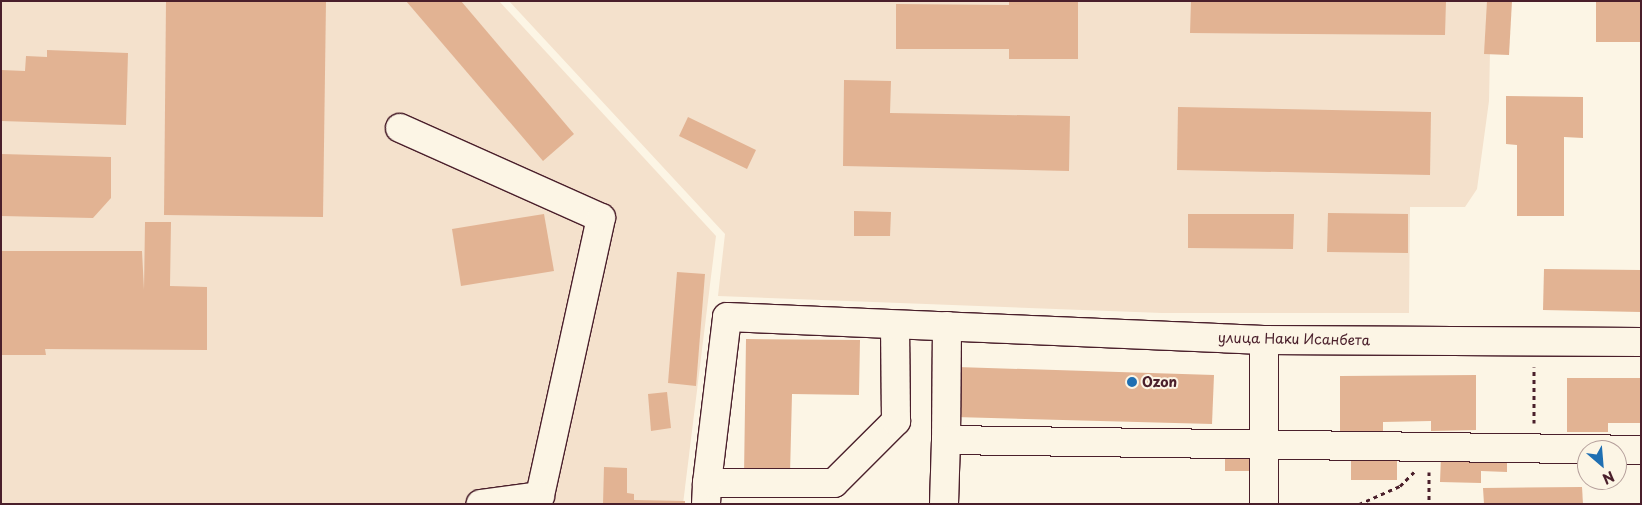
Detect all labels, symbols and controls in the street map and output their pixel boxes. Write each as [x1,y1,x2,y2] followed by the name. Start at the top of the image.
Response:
[1217,329,1371,349] street label: улица Наки Исанбета
[1142,374,1177,390] place label: Ozon
[1126,376,1138,388] marker: Ozon
[1577,440,1627,490] north arrow
[1599,466,1618,490] text: N

